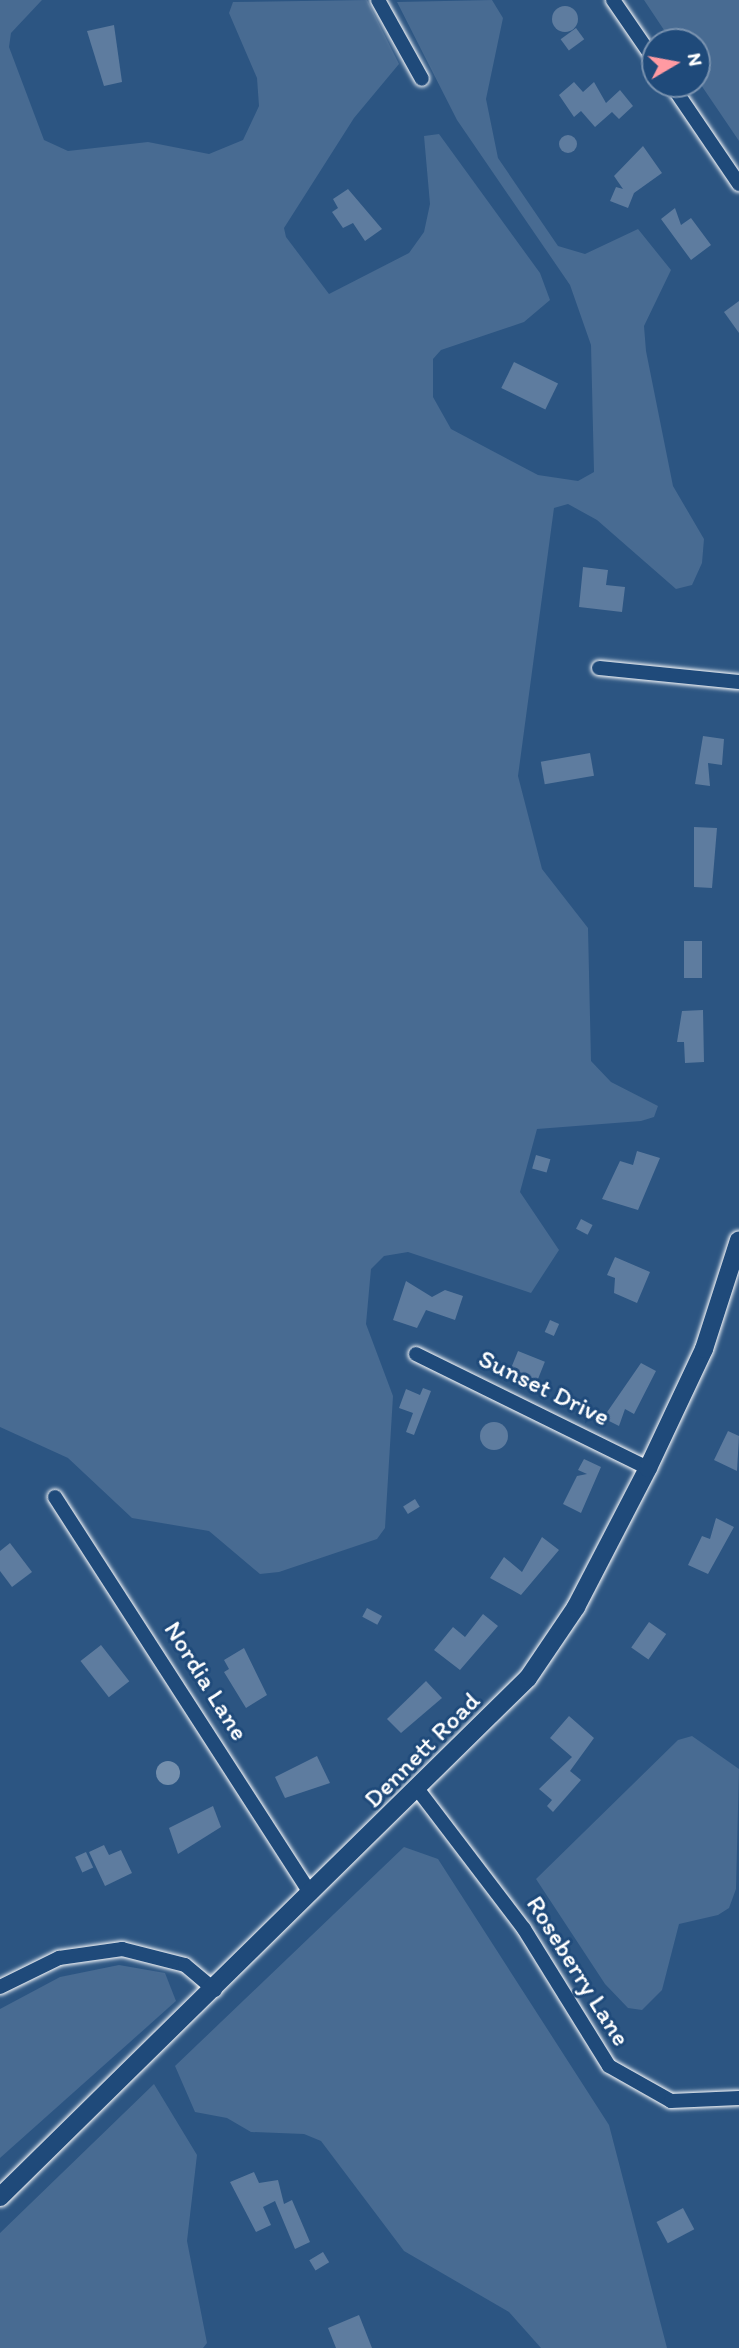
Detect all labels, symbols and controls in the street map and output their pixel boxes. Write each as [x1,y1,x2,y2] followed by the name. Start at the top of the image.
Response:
[641,28,711,98] north arrow
[683,51,708,68] text: N
[473,1343,615,1433] street label: Sunset Drive
[157,1616,255,1746] street label: Nordia Lane
[358,1686,486,1814] street label: Dennett Road
[519,1890,637,2052] street label: Roseberry Lane

